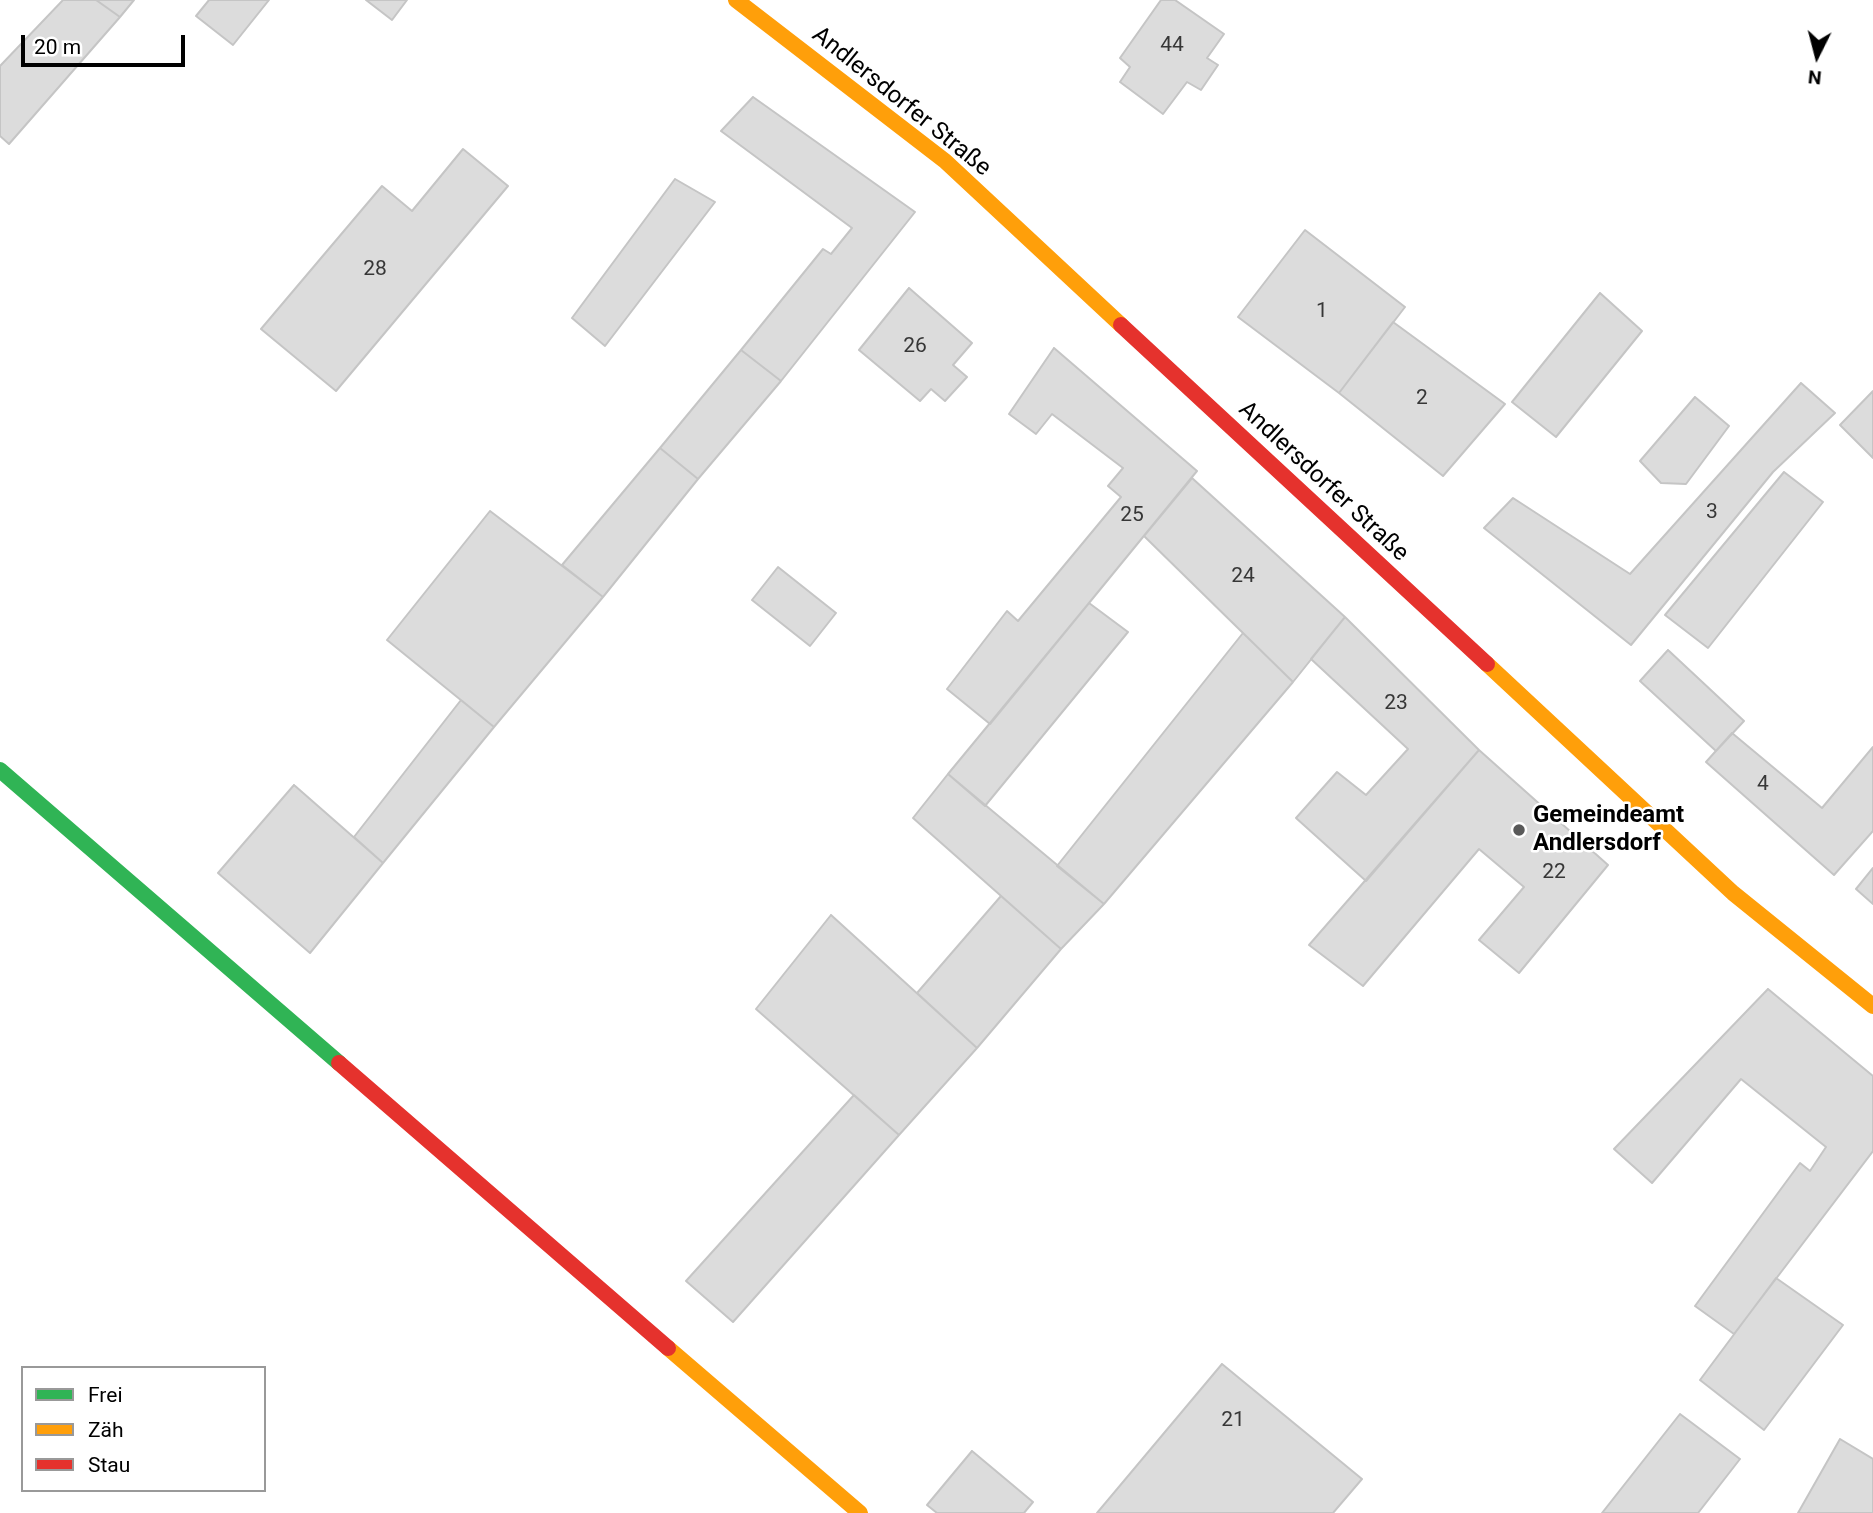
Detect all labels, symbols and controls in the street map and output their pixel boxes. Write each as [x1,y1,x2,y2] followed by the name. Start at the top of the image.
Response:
[24,21,189,65] scale bar
[806,21,996,183] street label: Andlersdorfer Straße
[1782,21,1852,91] north arrow
[1160,33,1184,59] house number: 44
[34,35,81,59] text: 20 m
[1807,65,1823,90] text: N
[363,257,387,283] house number: 28
[1316,299,1328,325] house number: 1
[903,334,927,360] house number: 26
[1416,386,1428,412] house number: 2
[1232,396,1414,568] street label: Andlersdorfer Straße
[1706,500,1718,526] house number: 3
[1120,503,1144,529] house number: 25
[1231,564,1255,590] house number: 24
[1384,691,1408,717] house number: 23
[1757,772,1769,798] house number: 4
[1533,802,1684,858] place label: Gemeindeamt Andlersdorf
[1511,822,1527,838] marker: Gemeindeamt Andlersdorf
[1542,860,1566,886] house number: 22
[21,1366,266,1492] legend
[88,1383,123,1407] text: Frei
[1221,1408,1245,1434] house number: 21
[88,1418,124,1442] text: Zäh
[88,1453,130,1477] text: Stau

